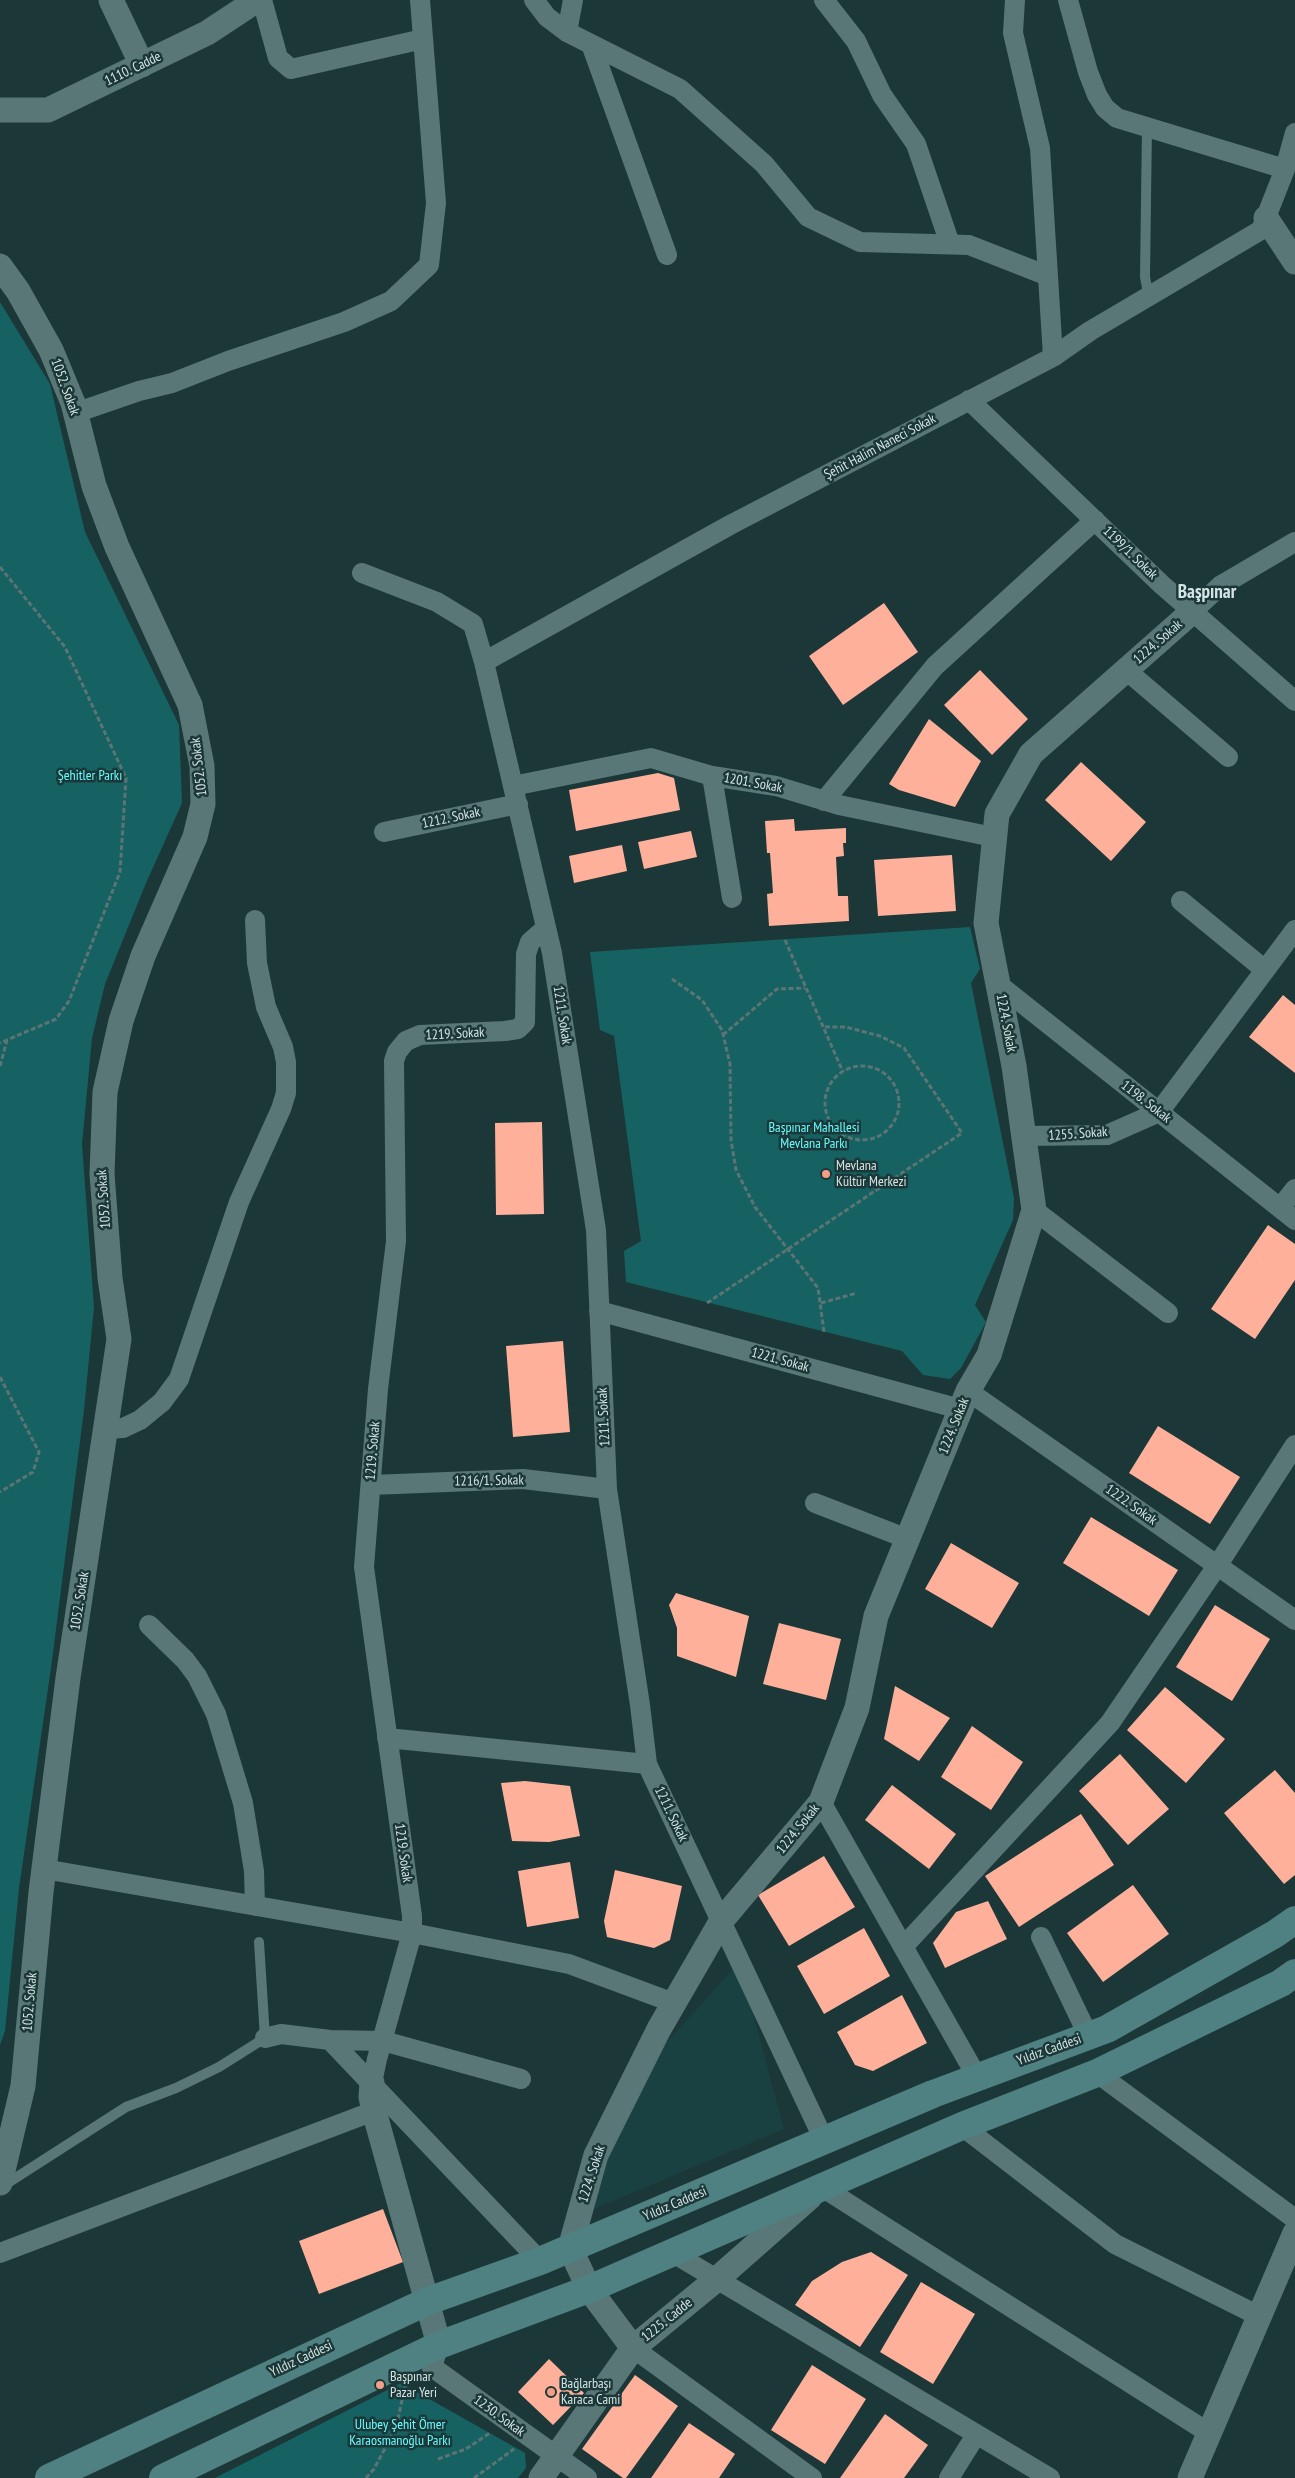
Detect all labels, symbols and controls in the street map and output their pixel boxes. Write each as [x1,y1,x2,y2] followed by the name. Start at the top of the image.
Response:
[102,48,164,90] street label: 1110. Cadde
[47,356,83,418] street label: 1052. Sokak
[821,411,939,483] street label: Şehit Halim Naneci Sokak
[1099,523,1161,583] street label: 1199/1. Sokak
[1178,582,1236,604] district label: Başpınar
[1130,616,1186,668] street label: 1224. Sokak
[187,737,211,797] street label: 1052. Sokak
[58,768,122,784] park label: Şehitler Parkı
[722,770,784,796] street label: 1201. Sokak
[420,804,482,832] street label: 1212. Sokak
[549,984,575,1046] street label: 1211. Sokak
[992,992,1020,1054] street label: 1224. Sokak
[425,1024,485,1044] street label: 1219. Sokak
[1118,1077,1174,1127] street label: 1198. Sokak
[769,1120,859,1152] park label: Başpınar Mahallesi Mevlana Parkı
[1048,1124,1108,1144] street label: 1255. Sokak
[836,1158,907,1190] place label: Mevlana Kültür Merkezi
[820,1168,832,1180] marker: Mevlana Kültür Merkezi
[94,1169,114,1229] street label: 1052. Sokak
[749,1344,811,1376] street label: 1221. Sokak
[594,1387,614,1447] street label: 1211. Sokak
[935,1395,973,1457] street label: 1224. Sokak
[362,1421,384,1481] street label: 1219. Sokak
[454,1472,524,1490] street label: 1216/1. Sokak
[1102,1481,1160,1529] street label: 1222. Sokak
[67,1570,93,1632] street label: 1052. Sokak
[650,1784,692,1844] street label: 1211. Sokak
[773,1801,823,1857] street label: 1224. Sokak
[391,1823,415,1883] street label: 1219. Sokak
[19,1972,41,2032] street label: 1052. Sokak
[1015,2031,1083,2069] street label: Yıldız Caddesi
[575,2143,609,2205] street label: 1224. Sokak
[641,2183,709,2225] street label: Yıldız Caddesi
[638,2294,696,2346] street label: 1225. Cadde
[267,2337,335,2381] street label: Yıldız Caddesi
[390,2369,437,2402] place label: Başpınar Pazar Yeri
[561,2376,620,2408] place label: Bağlarbaşı Karaca Cami
[374,2379,386,2391] marker: Başpınar Pazar Yeri
[545,2386,557,2398] marker: Bağlarbaşı Karaca Cami
[470,2392,528,2440] street label: 1230. Sokak
[349,2417,451,2450] park label: Ulubey Şehit Ömer Karaosmanoğlu Parkı

